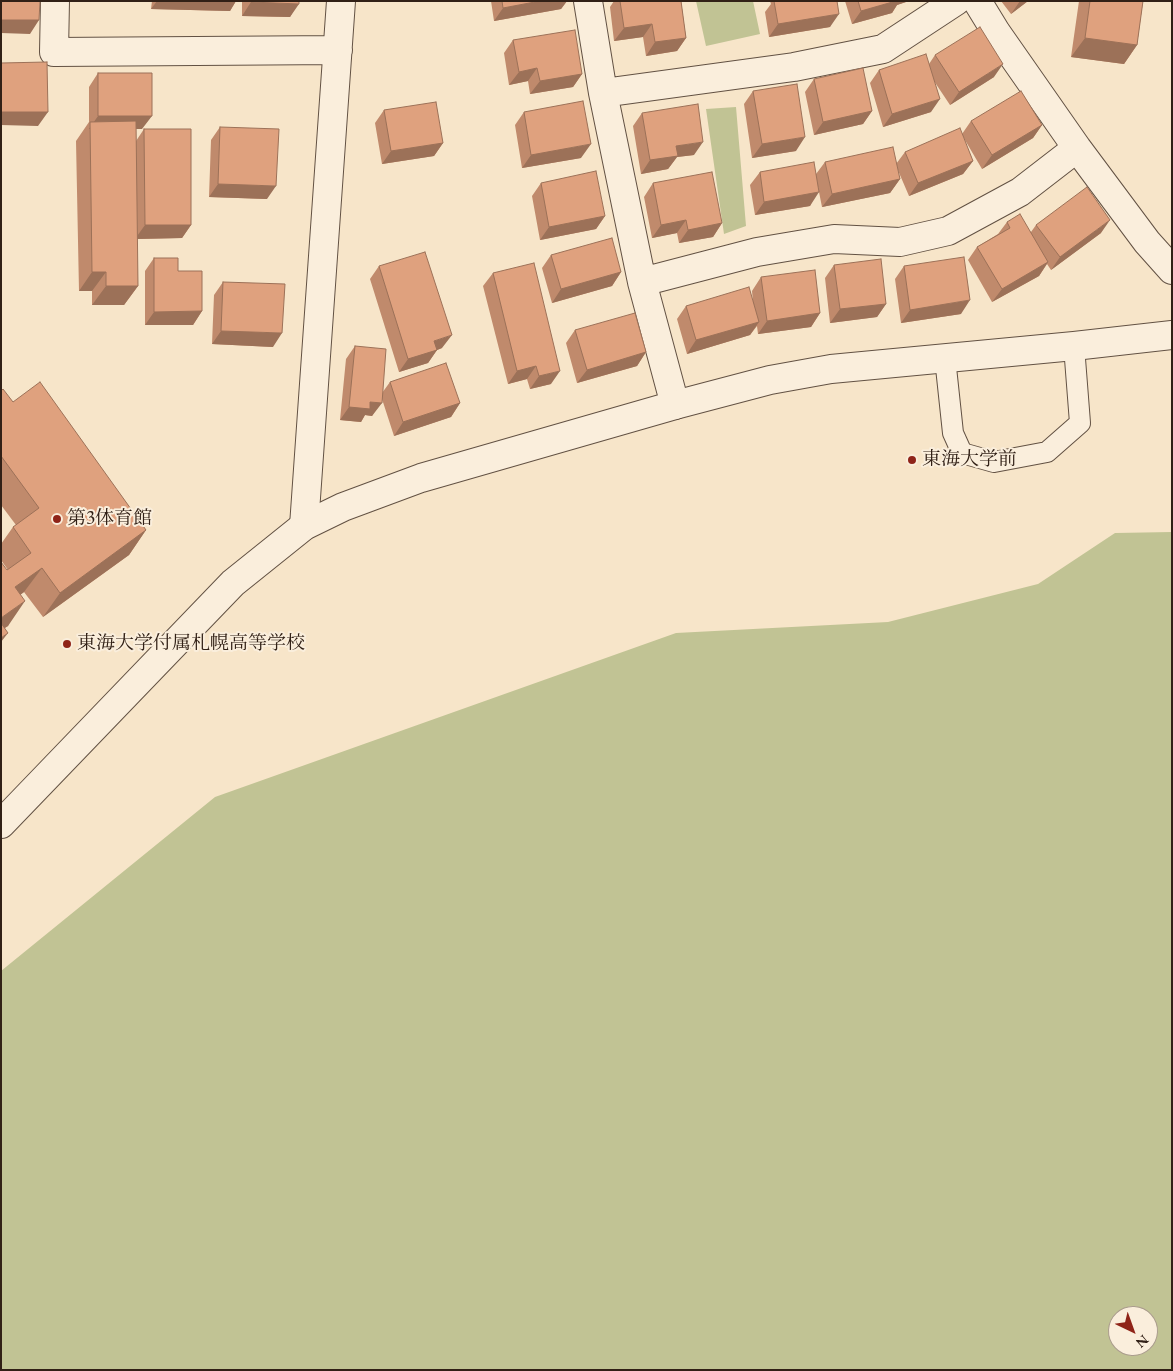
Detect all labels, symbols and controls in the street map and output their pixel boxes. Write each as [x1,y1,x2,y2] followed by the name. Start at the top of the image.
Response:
[922,449,1017,471] place label: 東海大学前
[906,454,918,466] marker: 東海大学前
[67,508,152,530] place label: 第3体育館
[51,513,63,525] marker: 第3体育館
[77,633,305,655] place label: 東海大学付属札幌高等学校
[61,638,73,650] marker: 東海大学付属札幌高等学校
[1108,1306,1158,1356] north arrow
[1132,1331,1153,1352] text: N

